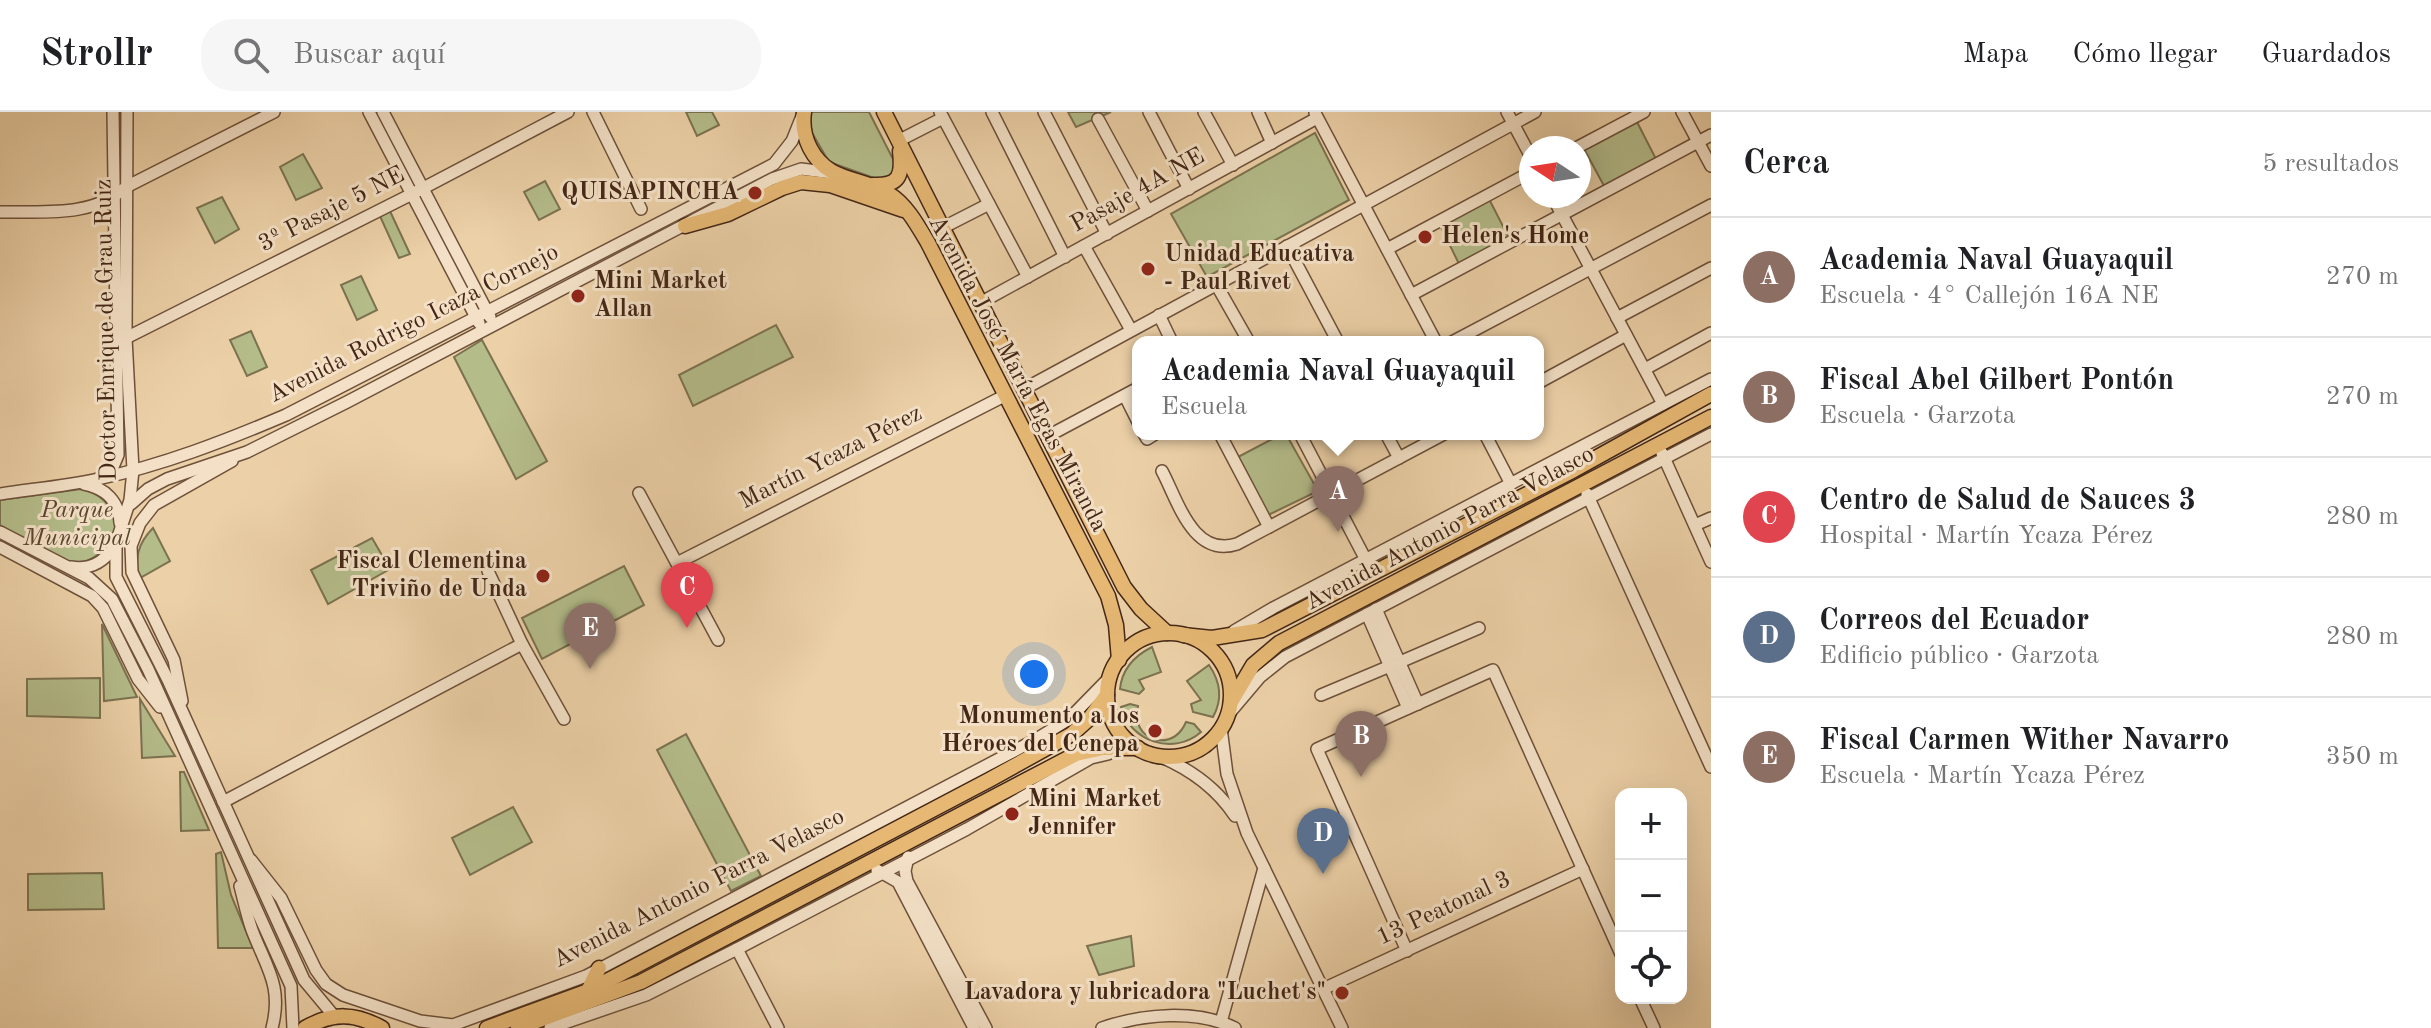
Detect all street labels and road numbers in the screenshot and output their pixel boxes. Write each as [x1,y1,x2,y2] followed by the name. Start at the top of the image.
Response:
[1067,144,1209,238] street label: Pasaje 4A NE
[255,163,409,257] street label: 3º Pasaje 5 NE
[92,179,122,481] street label: Doctor Enrique de Grau Ruiz
[923,212,1111,536] street label: Avenida José María Egas Miranda
[265,240,563,408] street label: Avenida Rodrigo Icaza Cornejo
[736,402,926,514] street label: Martín Ycaza Pérez
[1300,440,1600,618] street label: Avenida Antonio Parra Velasco
[549,805,849,973] street label: Avenida Antonio Parra Velasco
[1373,868,1515,950] street label: 13 Peatonal 3

